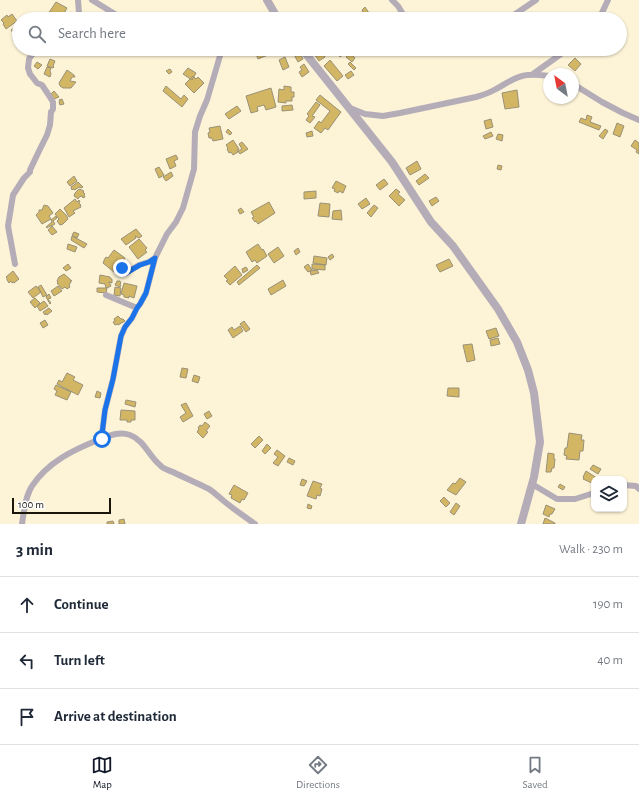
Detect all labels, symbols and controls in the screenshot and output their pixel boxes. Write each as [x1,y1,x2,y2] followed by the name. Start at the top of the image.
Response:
[12,12,627,56] search box
[26,23,48,45] icon: search
[58,26,126,41] text: Search here
[543,68,579,104] north arrow
[113,259,131,277] route end
[93,430,111,448] route start
[591,476,627,512] map controls
[591,476,627,512] button: layers
[12,496,111,515] scale bar
[18,499,44,510] text: 100 m
[16,541,53,558] text: 3 min
[559,543,623,556] text: Walk · 230 m
[16,594,38,616] icon: ahead
[54,597,109,612] text: Continue
[593,598,623,611] text: 190 m
[16,650,38,672] icon: left
[54,653,105,668] text: Turn left
[597,654,623,667] text: 40 m
[16,706,38,728] icon: arrive
[54,709,177,724] text: Arrive at destination
[91,754,113,791] tab: Map
[296,754,340,791] tab: Directions
[522,754,548,791] tab: Saved

